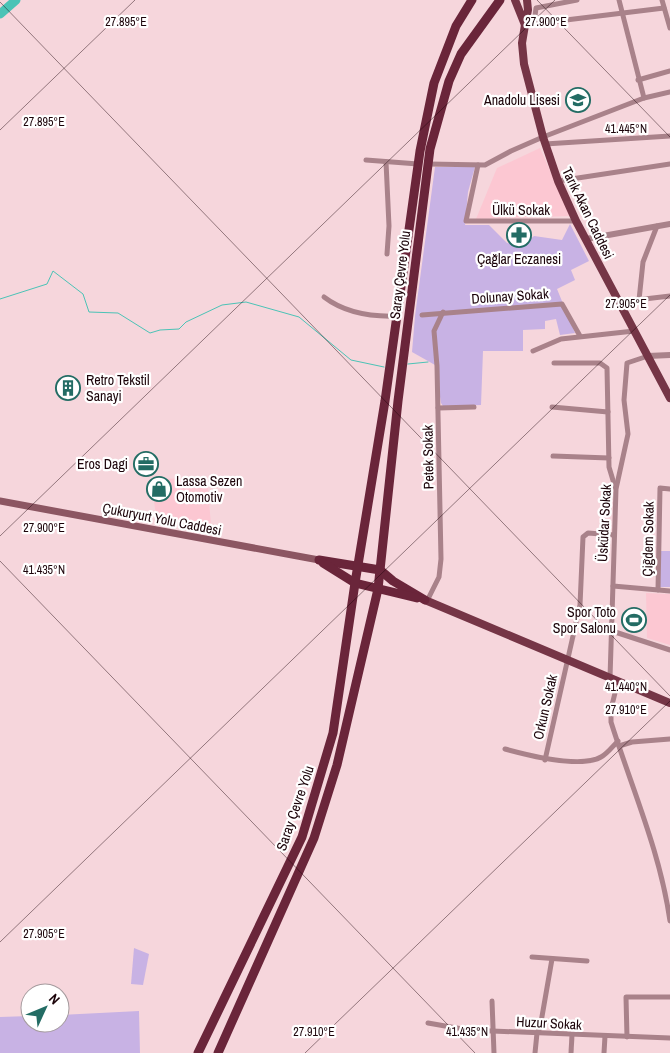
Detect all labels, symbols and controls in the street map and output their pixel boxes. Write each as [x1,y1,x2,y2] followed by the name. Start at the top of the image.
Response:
[105,14,147,30] text: 27.895°E
[525,14,567,30] text: 27.900°E
[565,87,591,113] school or university icon: Anadolu Lisesi
[483,91,560,109] place label: Anadolu Lisesi
[23,114,65,130] text: 27.895°E
[605,121,647,137] text: 41.445°N
[558,164,618,262] street label: Tarık Akan Caddesi
[492,201,550,219] street label: Ülkü Sokak
[506,222,532,248] pharmacy icon: Çağlar Eczanesi
[386,230,414,320] street label: Saray Çevre Yolu
[477,250,561,268] place label: Çağlar Eczanesi
[471,284,549,308] street label: Dolunay Sokak
[605,296,647,312] text: 27.905°E
[86,371,150,405] place label: Retro Tekstil Sanayi
[55,375,81,401] building icon: Retro Tekstil Sanayi
[418,424,438,489] street label: Petek Sokak
[133,451,159,477] office icon: Eros Dagi
[77,455,128,473] place label: Eros Dagi
[176,472,242,506] place label: Lassa Sezen Otomotiv
[146,476,172,502] shop icon: Lassa Sezen Otomotiv
[593,483,615,562] street label: Üsküdar Sokak
[101,499,223,539] street label: Çukuryurt Yolu Caddesi
[638,501,658,577] street label: Çiğdem Sokak
[23,520,65,536] text: 27.900°E
[23,562,65,578] text: 41.435°N
[553,603,616,637] place label: Spor Toto Spor Salonu
[621,607,647,633] sports icon: Spor Toto Spor Salonu
[529,672,561,741] street label: Orkun Sokak
[605,679,647,695] text: 41.440°N
[605,702,647,718] text: 27.910°E
[272,763,318,853] street label: Saray Çevre Yolu
[23,926,65,942] text: 27.905°E
[20,983,70,1033] north arrow
[45,990,64,1008] text: N
[516,1012,583,1034] street label: Huzur Sokak
[293,1024,335,1040] text: 27.910°E
[446,1024,488,1040] text: 41.435°N

